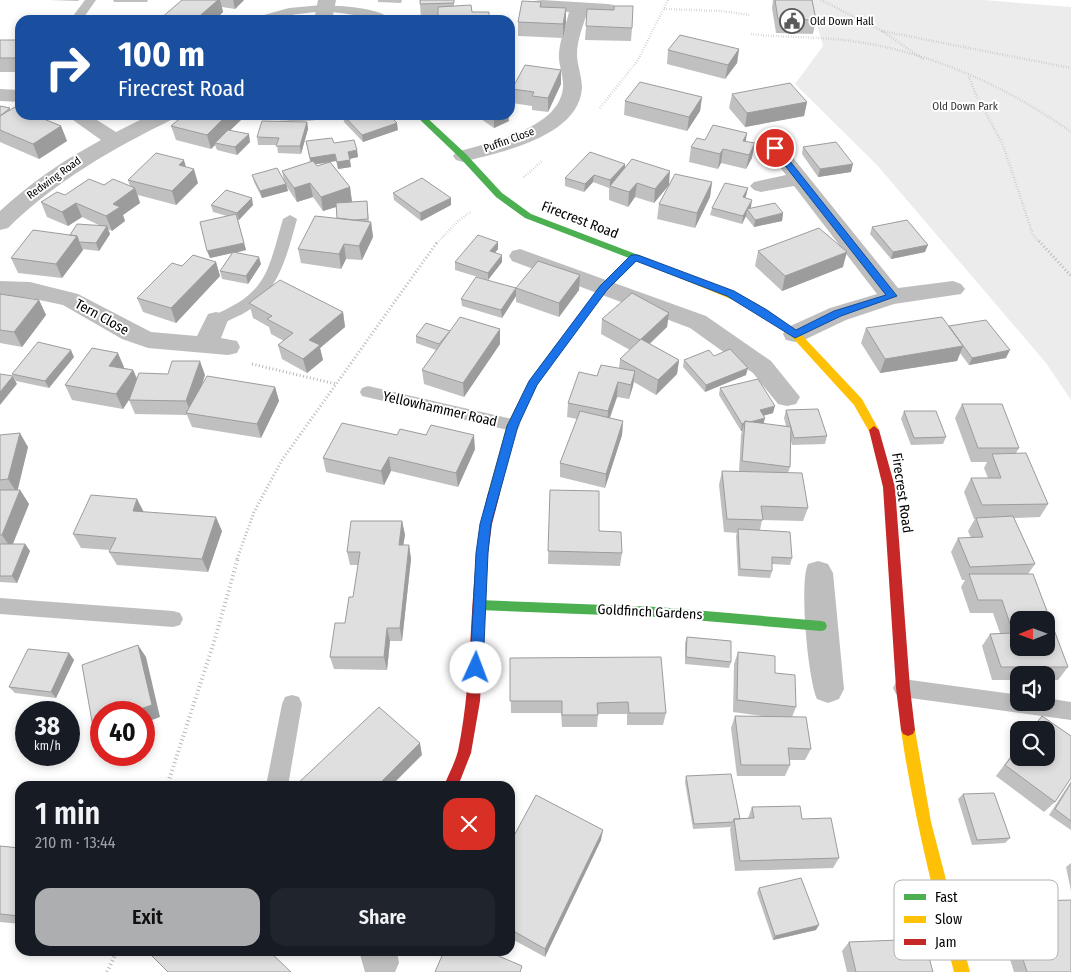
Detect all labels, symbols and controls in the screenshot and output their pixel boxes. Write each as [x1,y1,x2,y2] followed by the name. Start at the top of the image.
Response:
[779,8,805,34] public building icon: Old Down Hall
[810,15,874,28] place label: Old Down Hall
[118,33,205,75] text: 100 m
[35,35,100,100] icon: right
[118,75,245,102] text: Firecrest Road
[932,100,999,113] park label: Old Down Park
[482,125,536,155] street label: Puffin Close
[754,127,796,169] pin
[761,134,789,162] icon: arrive
[24,154,84,202] street label: Redwing Road
[539,198,621,242] street label: Firecrest Road
[72,295,132,339] street label: Tern Close
[381,388,499,430] street label: Yellowhammer Road
[888,452,916,534] street label: Firecrest Road
[597,601,703,623] street label: Goldfinch Gardens
[1010,611,1055,656] north arrow
[1010,611,1055,766] map controls
[449,641,501,693] position arrow
[1010,666,1055,711] button: sound
[90,701,155,766] speed limit sign: 40
[35,712,60,742] text: 38
[1010,721,1055,766] button: search
[34,739,61,753] text: km/h
[35,796,100,832] text: 1 min
[443,798,495,850] button: close
[35,833,116,852] text: 210 m · 13:44
[894,880,1058,960] legend
[35,888,260,946] button: Exit
[270,888,495,946] button: Share
[935,889,958,906] text: Fast
[935,911,962,928] text: Slow
[935,934,956,951] text: Jam

